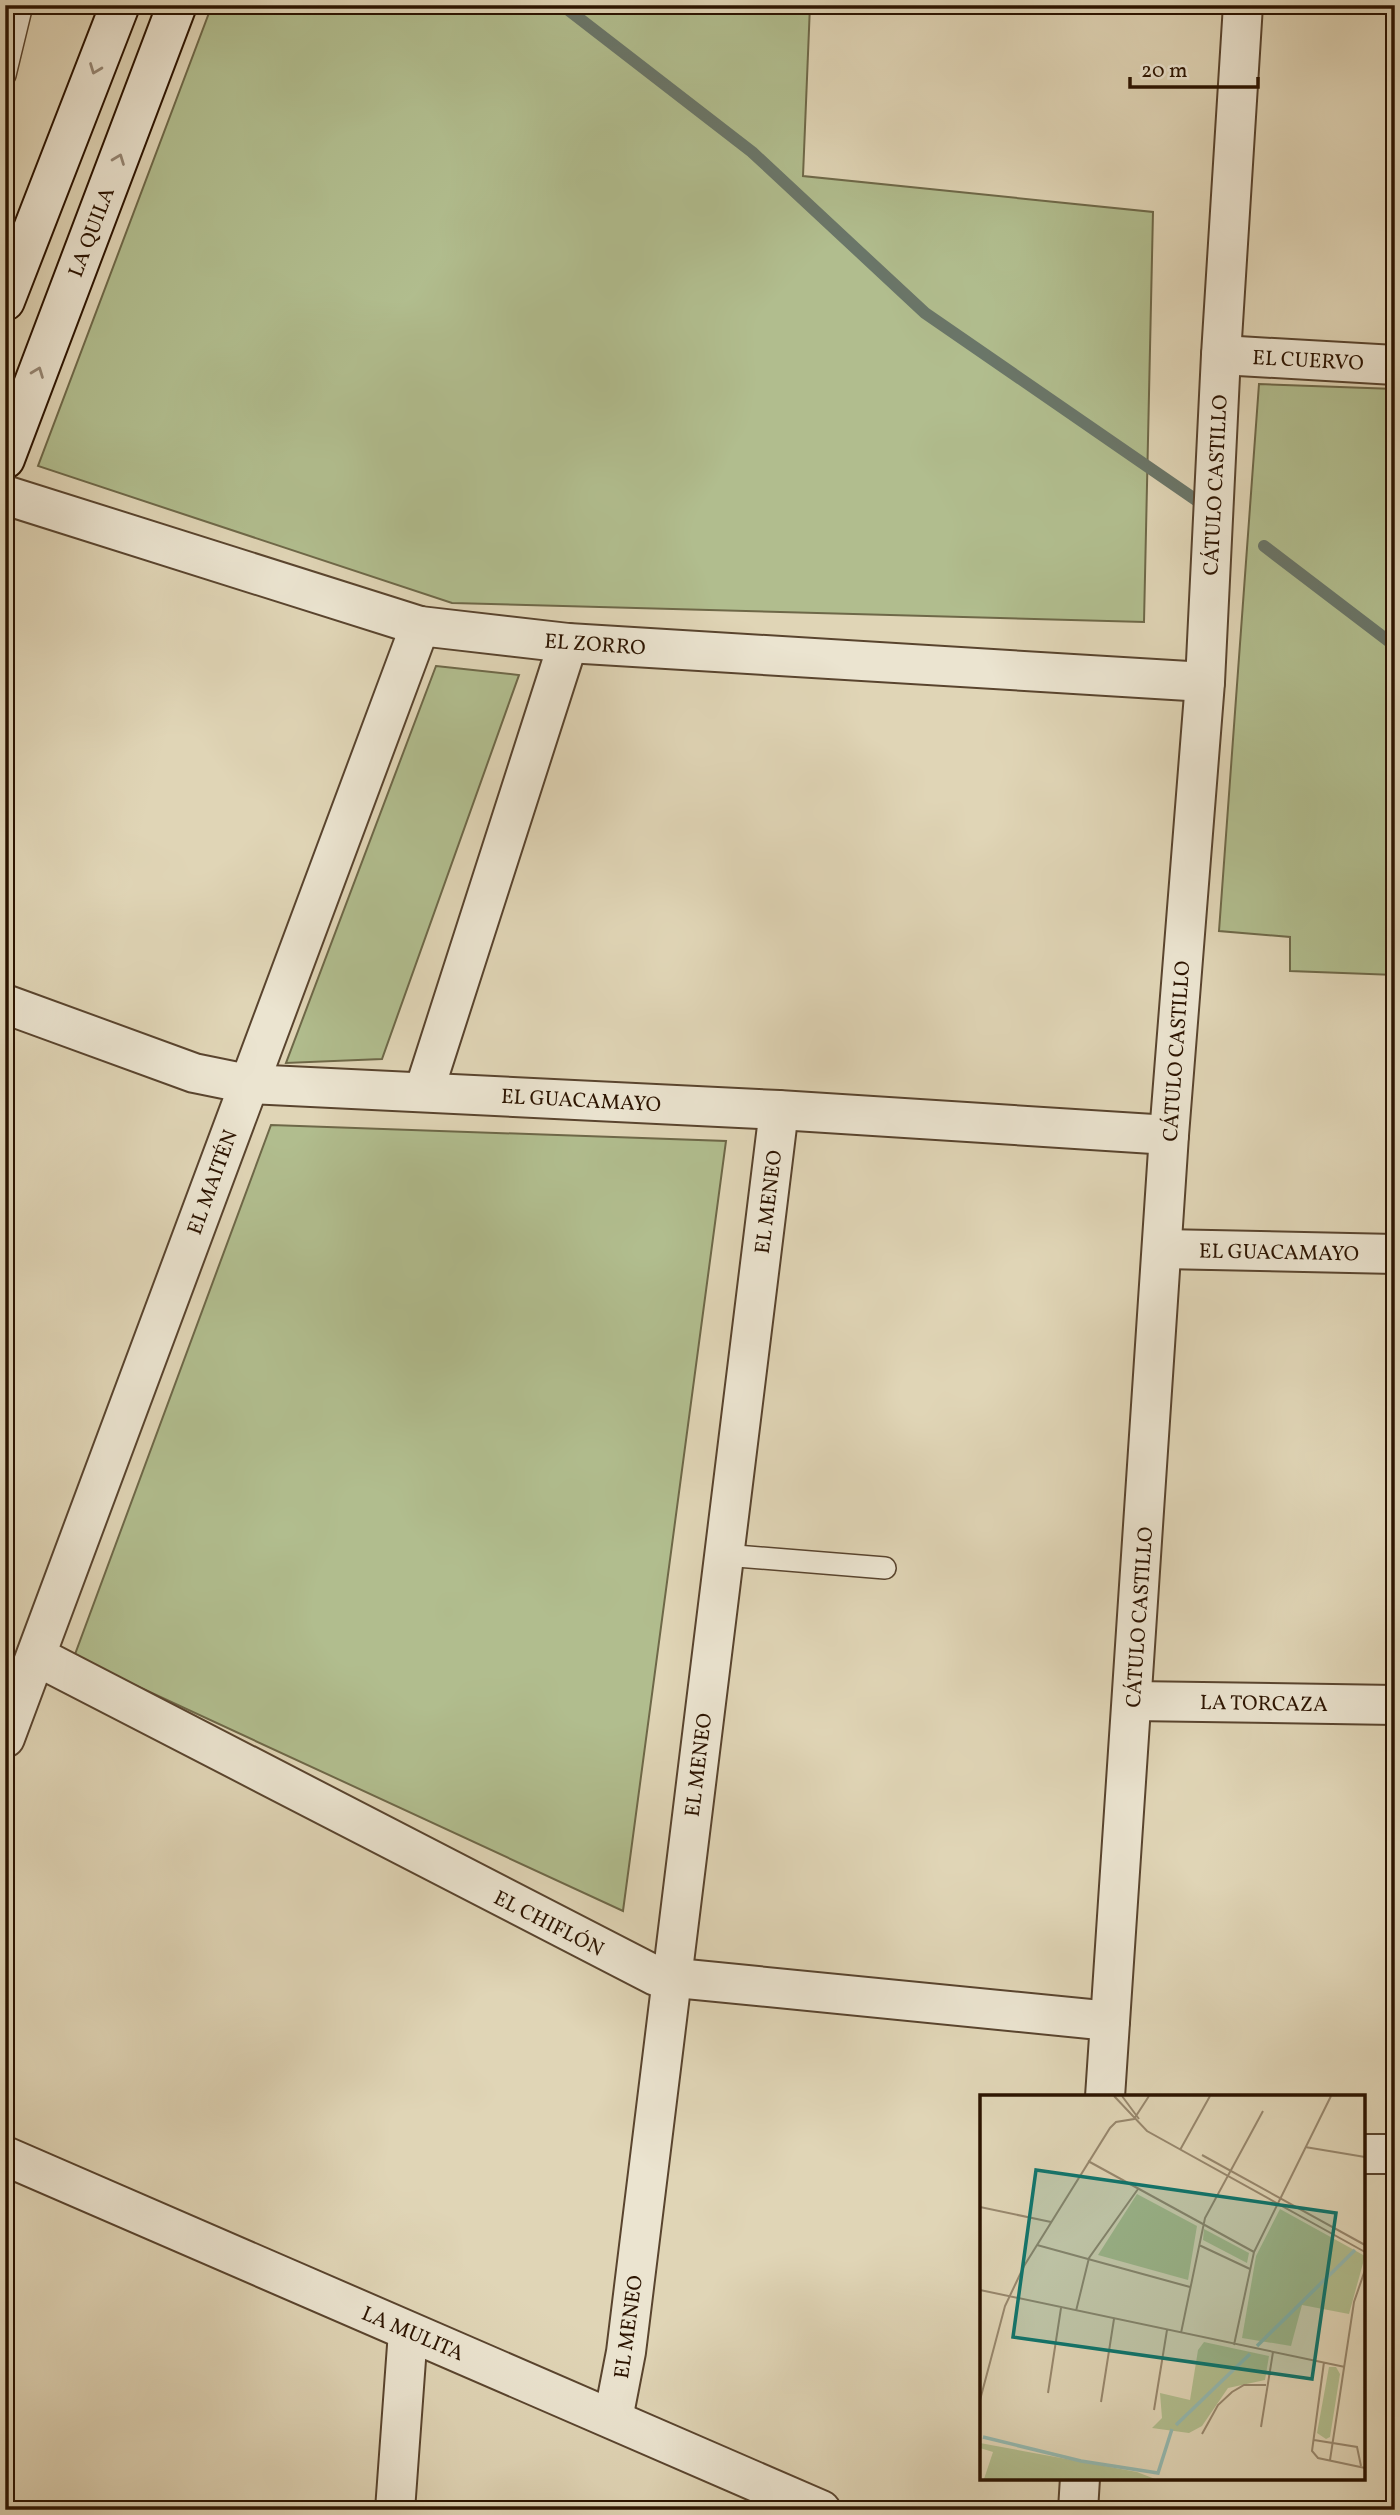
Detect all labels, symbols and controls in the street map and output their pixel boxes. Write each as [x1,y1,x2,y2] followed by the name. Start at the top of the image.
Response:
[1130,46,1258,90] scale bar
[1141,57,1187,86] text: 20 m
[89,62,103,74] one-way arrow
[110,154,124,166] one-way arrow
[62,183,123,282] street label: LA QUILA
[1252,344,1364,379] street label: EL CUERVO
[30,367,44,379] one-way arrow
[1197,394,1236,576] street label: CÁTULO CASTILLO
[543,627,646,663] street label: EL ZORRO
[1157,960,1198,1143] street label: CÁTULO CASTILLO
[500,1083,662,1120] street label: EL GUACAMAYO
[181,1126,246,1239] street label: EL MAITÉN
[749,1149,790,1256] street label: EL MENEO
[1199,1238,1359,1269] street label: EL GUACAMAYO
[1120,1526,1161,1709] street label: CÁTULO CASTILLO
[1200,1689,1328,1720] street label: LA TORCAZA
[679,1712,720,1819] street label: EL MENEO
[488,1884,608,1964] street label: EL CHIFLÓN
[980,2095,1365,2480] inset map
[608,2274,651,2381] street label: EL MENEO
[357,2300,468,2369] street label: LA MULITA

